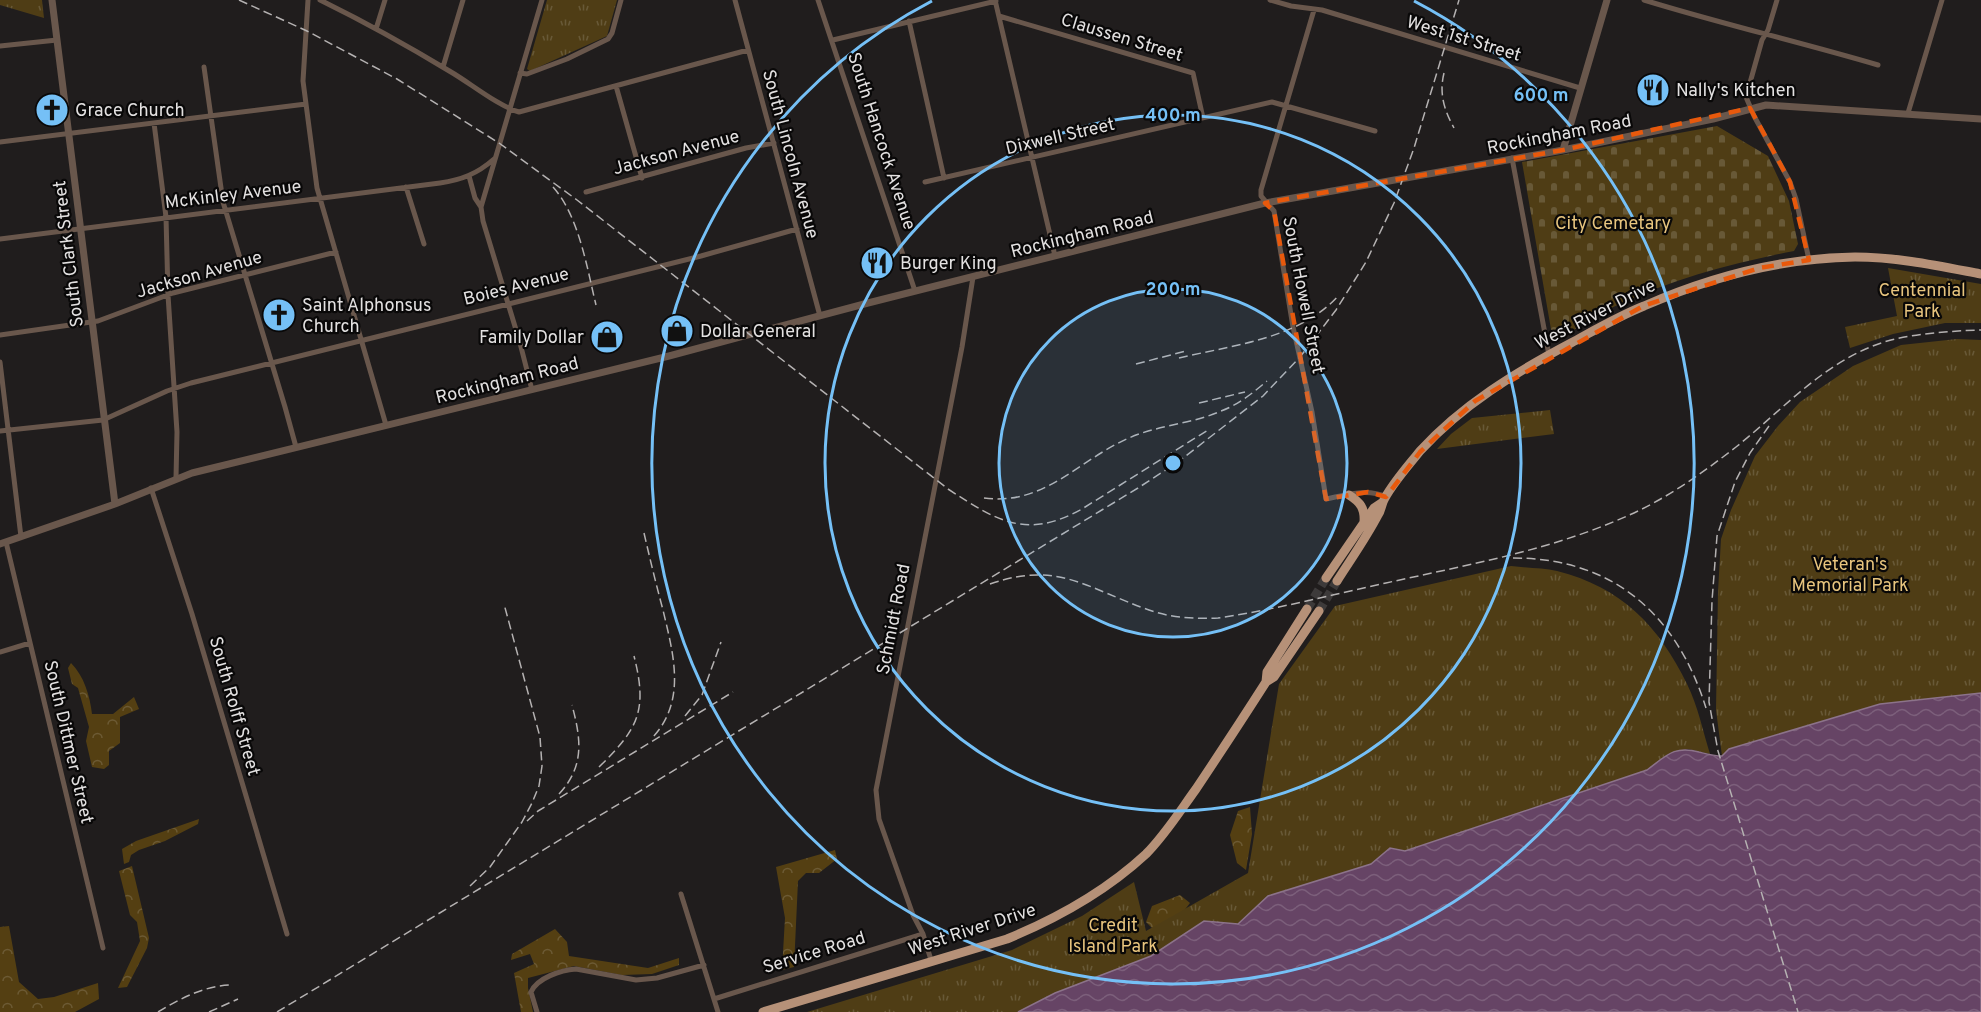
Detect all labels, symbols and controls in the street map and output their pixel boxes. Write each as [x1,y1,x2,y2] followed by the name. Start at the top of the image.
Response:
[1058,9,1185,68] street label: Claussen Street
[1403,11,1524,68] street label: West 1st Street
[841,50,920,233] street label: South Hancock Avenue
[756,67,823,242] street label: South Lincoln Avenue
[1635,72,1671,108] restaurant icon: Nally's Kitchen
[1676,80,1796,103] place label: Nally's Kitchen
[1513,85,1569,108] text: 600 m
[34,92,70,128] church icon: Grace Church
[75,100,185,123] place label: Grace Church
[1145,105,1201,128] text: 400 m
[1485,110,1633,161] street label: Rockingham Road
[1003,114,1117,161] street label: Dixwell Street
[611,126,742,181] street label: Jackson Avenue
[164,176,303,215] street label: McKinley Avenue
[49,179,90,329] street label: South Clark Street
[1008,207,1156,264] street label: Rockingham Road
[1555,213,1671,236] park label: City Cemetary
[1276,215,1329,376] street label: South Howell Street
[859,245,895,281] restaurant icon: Burger King
[134,246,265,304] street label: Jackson Avenue
[900,253,997,276] place label: Burger King
[461,263,572,312] street label: Boies Avenue
[1531,275,1660,356] street label: West River Drive
[1145,279,1201,302] text: 200 m
[1878,280,1966,324] park label: Centennial Park
[302,295,431,339] place label: Saint Alphonsus Church
[261,297,297,333] church icon: Saint Alphonsus Church
[659,313,695,349] shop icon: Dollar General
[589,319,625,355] shop icon: Family Dollar
[700,321,816,344] place label: Dollar General
[479,327,584,350] place label: Family Dollar
[433,353,581,410] street label: Rockingham Road
[1163,453,1183,473] centre of rings
[1792,554,1908,598] park label: Veteran's Memorial Park
[872,562,916,677] street label: Schmidt Road
[203,634,264,779] street label: South Rolff Street
[38,658,98,826] street label: South Dittmer Street
[906,899,1039,962] street label: West River Drive
[1068,915,1158,959] park label: Credit Island Park
[760,927,868,980] street label: Service Road

